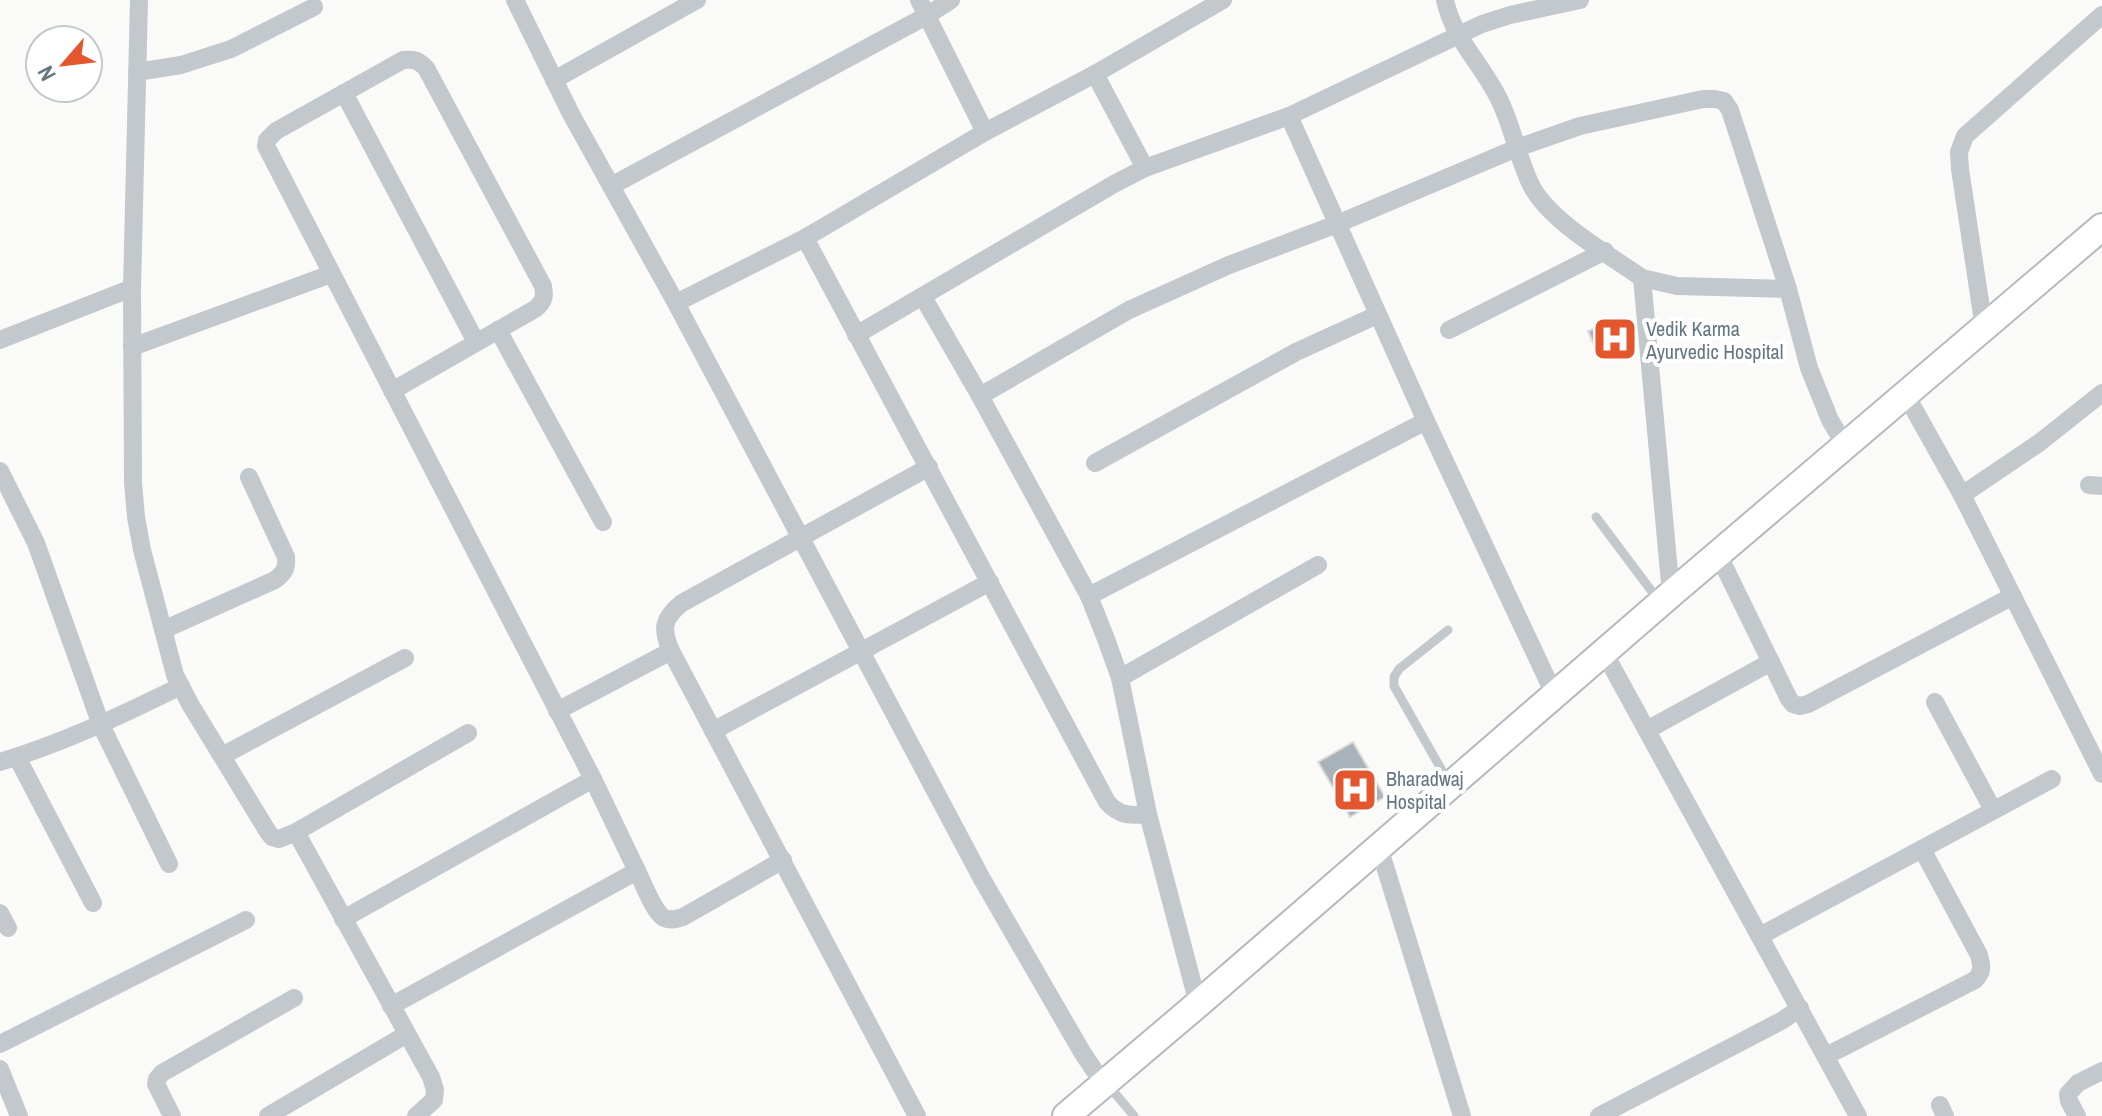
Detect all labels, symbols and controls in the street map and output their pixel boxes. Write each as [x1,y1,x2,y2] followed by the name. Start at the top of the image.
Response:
[24,24,104,104] north arrow
[30,61,63,86] text: N
[1591,315,1639,363] hospital icon: Vedik Karma Ayurvedic Hospital
[1645,315,1783,365] place label: Vedik Karma Ayurvedic Hospital
[1386,765,1463,815] place label: Bharadwaj Hospital
[1331,766,1379,814] hospital icon: Bharadwaj Hospital

